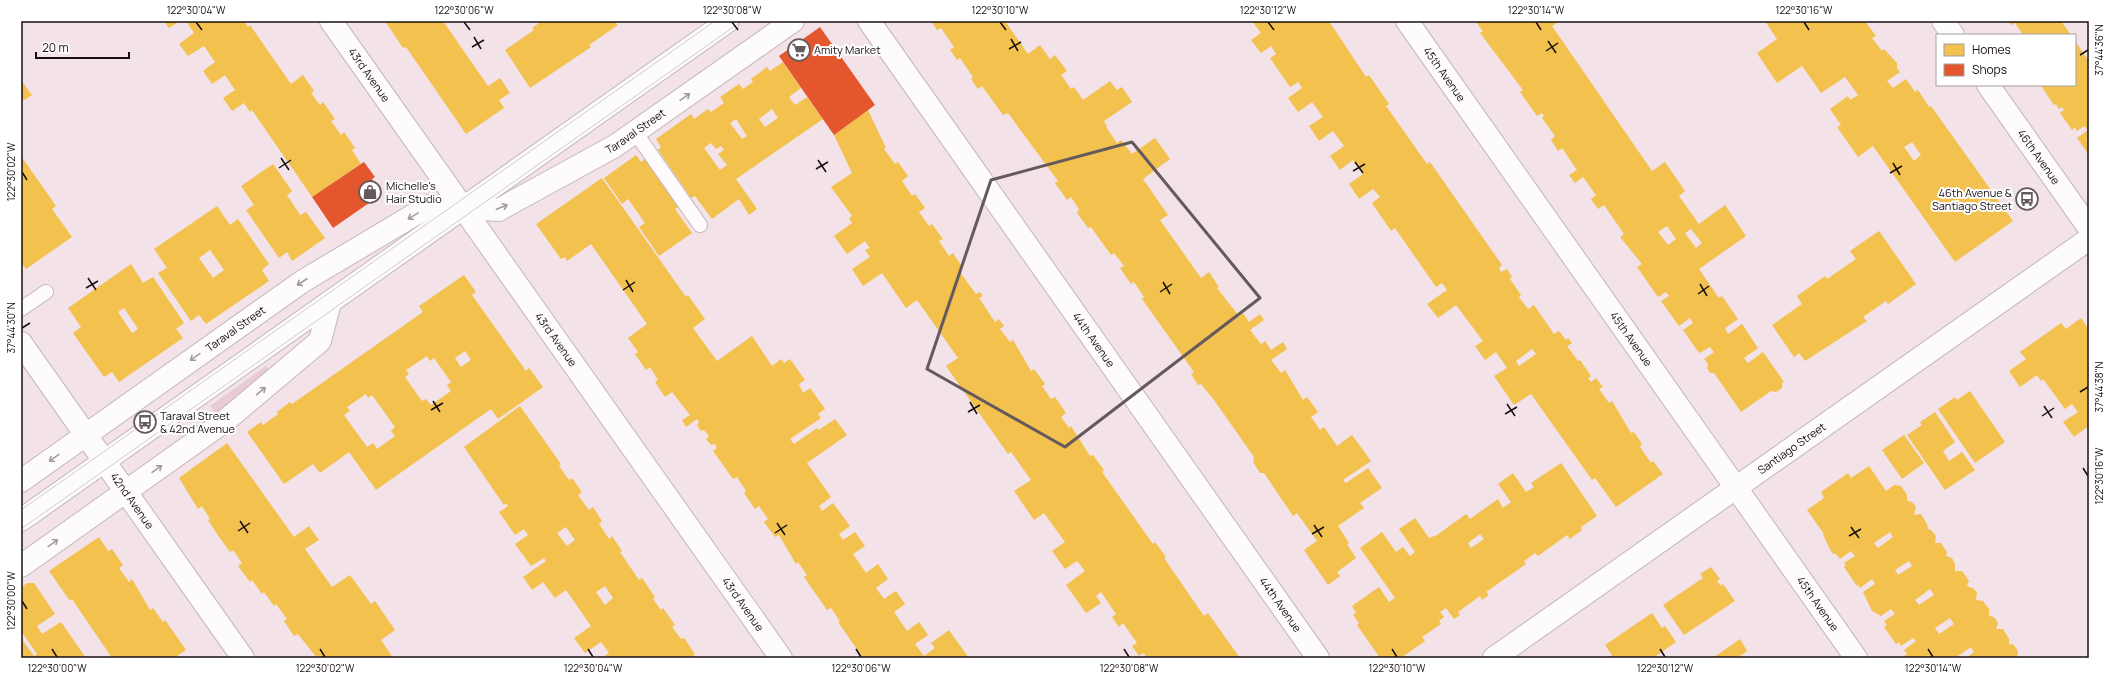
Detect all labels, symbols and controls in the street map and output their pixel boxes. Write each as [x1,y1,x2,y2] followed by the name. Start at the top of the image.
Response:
[167,3,226,17] text: 122°30'04"W
[434,3,494,17] text: 122°30'06"W
[703,3,762,17] text: 122°30'08"W
[972,3,1029,17] text: 122°30'10"W
[1240,3,1297,17] text: 122°30'12"W
[1508,3,1565,17] text: 122°30'14"W
[1776,3,1833,17] text: 122°30'16"W
[2092,24,2106,76] text: 37°44'36"N
[36,34,129,60] scale bar
[1936,34,2076,86] legend
[786,37,812,63] supermarket icon: Amity Market
[42,39,69,56] text: 20 m
[1972,41,2011,58] text: Homes
[814,42,881,57] place label: Amity Market
[1420,43,1470,105] street label: 45th Avenue
[345,45,394,105] street label: 43rd Avenue
[1972,61,2007,78] text: Shops
[679,93,690,101] one-way arrow
[602,105,668,157] street label: Taraval Street
[2015,126,2064,188] street label: 46th Avenue
[4,142,18,201] text: 122°30'02"W
[386,178,442,206] place label: Michelle's Hair Studio
[357,179,383,205] shop icon: Michelle's Hair Studio
[1932,185,2013,213] place label: 46th Avenue & Santiago Street
[2014,186,2040,212] bus stop icon: 46th Avenue & Santiago Street
[495,203,507,211] one-way arrow
[407,212,419,220] one-way arrow
[296,278,307,286] one-way arrow
[4,302,18,354] text: 37°44'30"N
[202,302,268,355] street label: Taraval Street
[1607,308,1656,369] street label: 45th Avenue
[532,309,581,370] street label: 43rd Avenue
[1070,309,1119,370] street label: 44th Avenue
[190,353,201,361] one-way arrow
[2092,361,2106,412] text: 37°44'38"N
[256,386,266,395] one-way arrow
[160,408,236,436] place label: Taraval Street & 42nd Avenue
[132,409,158,435] bus stop icon: Taraval Street & 42nd Avenue
[1754,419,1828,477] street label: Santiago Street
[2092,447,2106,504] text: 122°30'16"W
[48,454,59,462] one-way arrow
[152,465,163,473] one-way arrow
[108,469,158,532] street label: 42nd Avenue
[47,539,58,547] one-way arrow
[4,571,18,631] text: 122°30'00"W
[1794,573,1843,634] street label: 45th Avenue
[719,574,768,634] street label: 43rd Avenue
[1256,574,1306,635] street label: 44th Avenue
[27,661,87,675] text: 122°30'00"W
[296,661,355,675] text: 122°30'02"W
[564,661,623,675] text: 122°30'04"W
[831,661,891,675] text: 122°30'06"W
[1100,661,1159,675] text: 122°30'08"W
[1369,661,1426,675] text: 122°30'10"W
[1637,661,1694,675] text: 122°30'12"W
[1905,661,1962,675] text: 122°30'14"W

